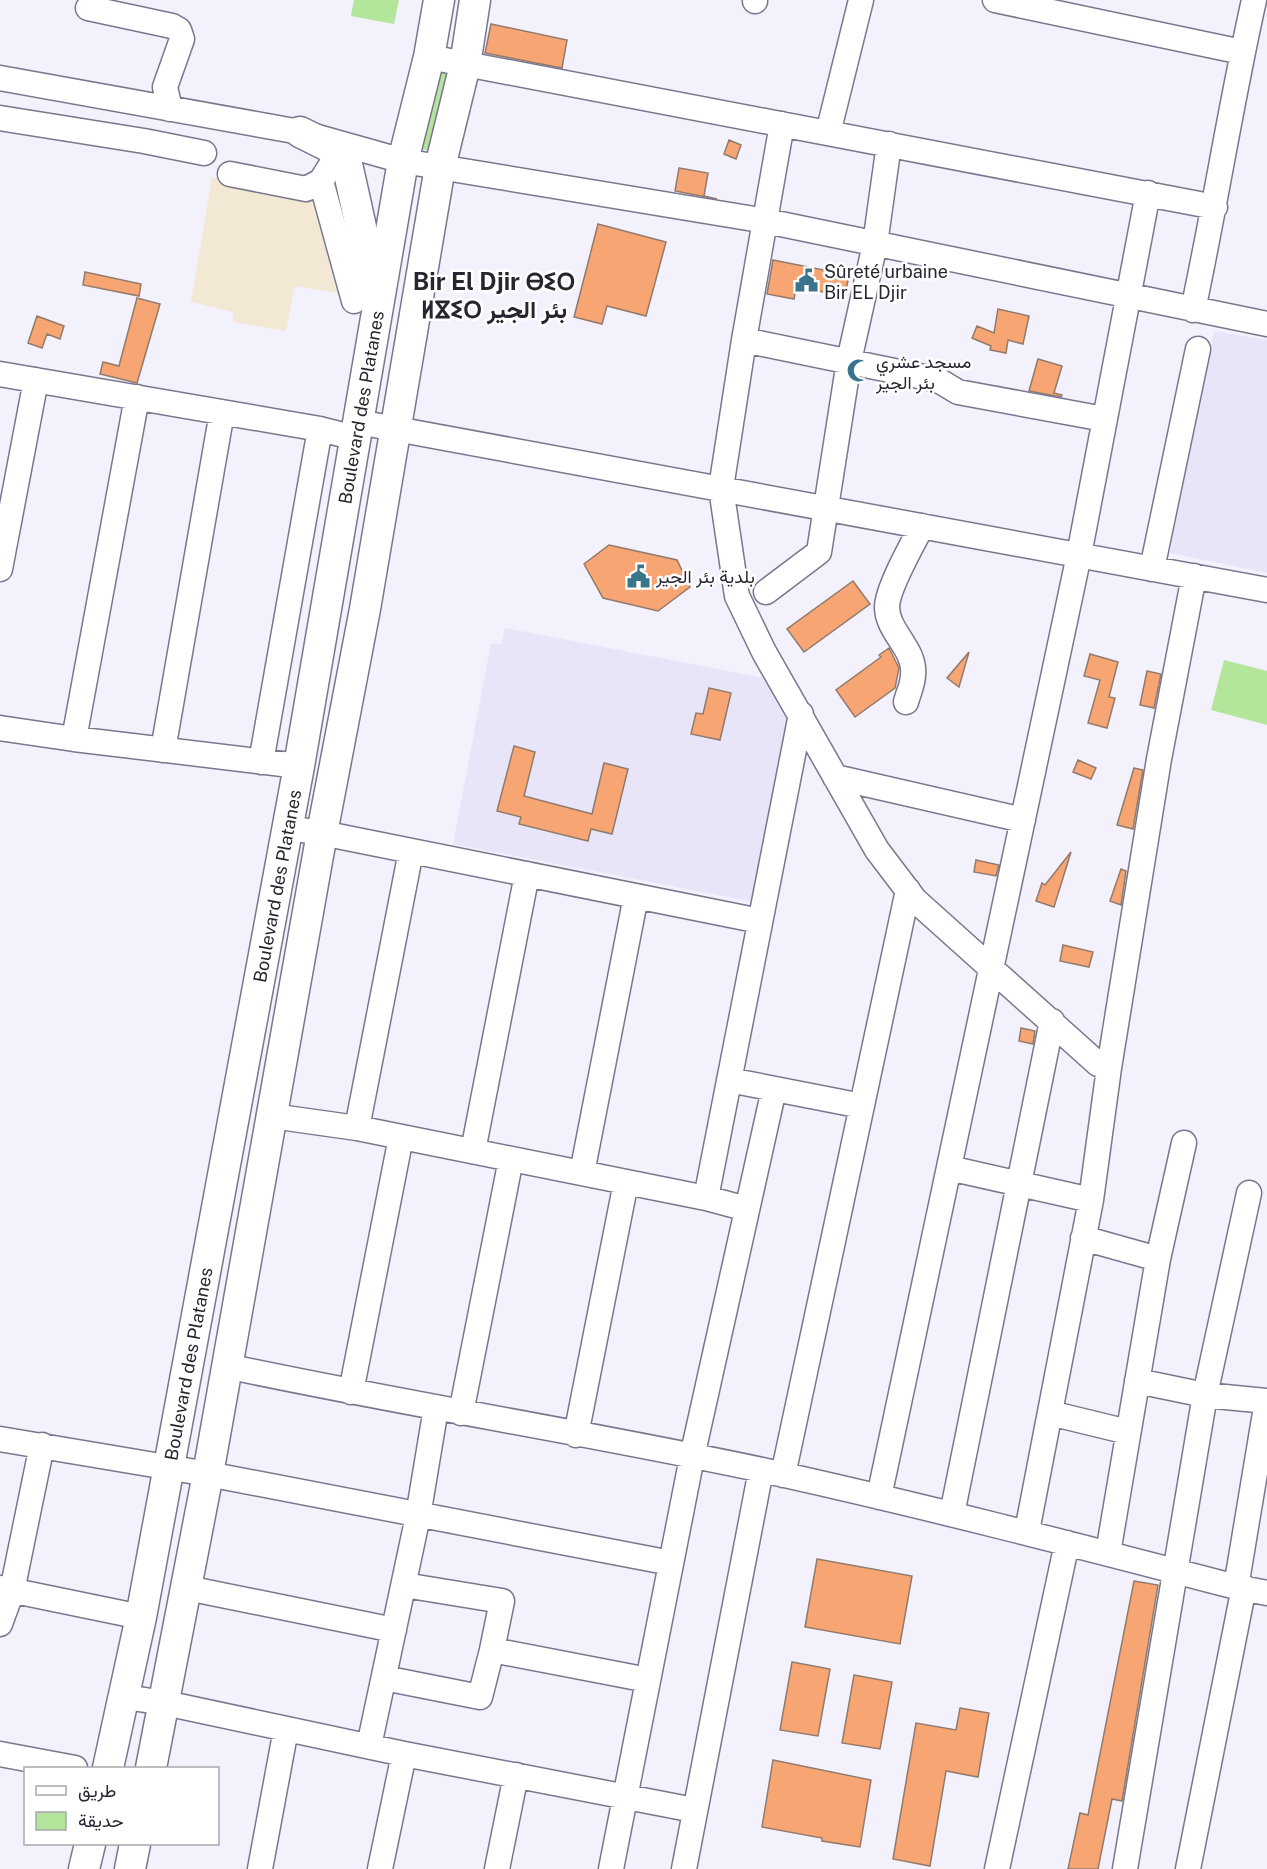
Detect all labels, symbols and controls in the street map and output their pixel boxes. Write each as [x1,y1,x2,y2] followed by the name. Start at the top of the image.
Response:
[824,261,948,303] place label: Sûreté urbaine Bir EL Djir
[413,267,575,325] district label: Bir El Djir ⴱⵉⵔ ⵍⴵⵉⵔ بئر الجير
[793,268,819,294] public building icon: Sûreté urbaine Bir EL Djir
[334,309,388,506] street label: Boulevard des Platanes
[875,351,971,394] place label: مسجد عشري بئر الجير
[845,358,871,384] mosque icon: مسجد عشري بئر الجير
[625,563,651,589] public building icon: بلدية بئر الجير
[655,566,755,588] place label: بلدية بئر الجير
[249,788,305,984] street label: Boulevard des Platanes
[160,1266,216,1462] street label: Boulevard des Platanes
[24,1767,219,1845] legend
[78,1780,116,1802] text: طريق
[78,1810,124,1831] text: حديقة

